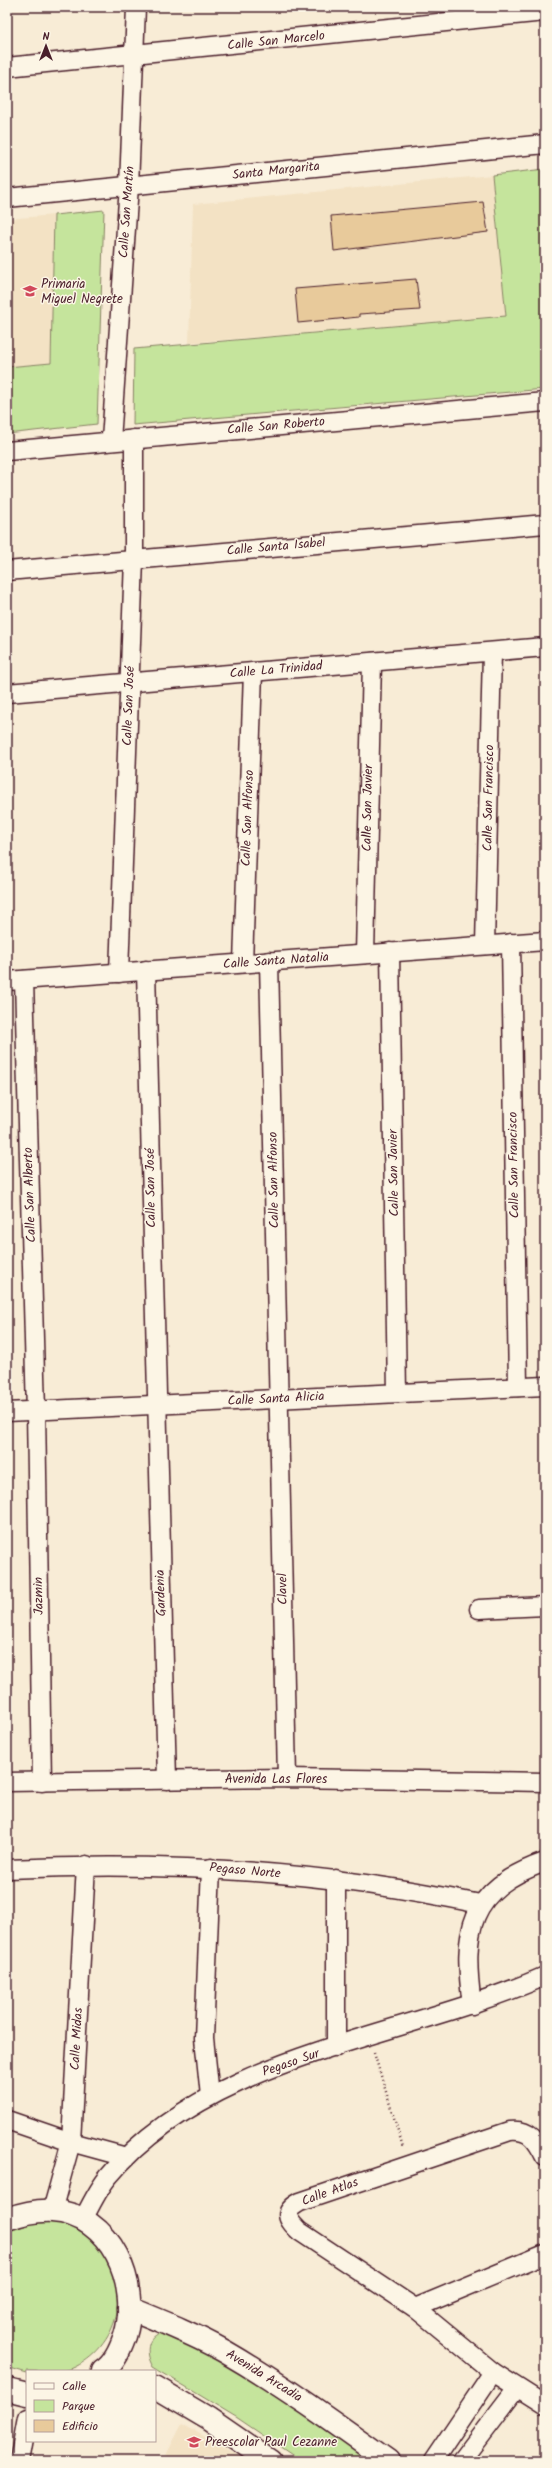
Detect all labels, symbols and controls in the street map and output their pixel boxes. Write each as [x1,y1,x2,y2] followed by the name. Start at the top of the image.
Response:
[226,25,326,57] street label: Calle San Marcelo
[26,26,66,66] north arrow
[43,28,50,46] text: N
[231,156,321,186] street label: Santa Margarita
[113,165,141,259] street label: Calle San Martín
[41,274,123,310] place label: Primaria Miguel Negrete
[22,283,38,299] school or university icon: Primaria Miguel Negrete
[226,411,326,441] street label: Calle San Roberto
[226,532,326,562] street label: Calle Santa Isabel
[229,655,324,685] street label: Calle La Trinidad
[117,665,141,746] street label: Calle San José
[478,744,500,852] street label: Calle San Francisco
[357,763,379,852] street label: Calle San Javier
[236,769,260,867] street label: Calle San Alfonso
[222,947,330,975] street label: Calle Santa Natalia
[503,1111,525,1219] street label: Calle San Francisco
[383,1128,405,1217] street label: Calle San Javier
[263,1131,285,1229] street label: Calle San Alfonso
[18,1147,42,1243] street label: Calle San Alberto
[140,1147,162,1228] street label: Calle San José
[227,1386,325,1412] street label: Calle Santa Alicia
[150,1569,172,1617] street label: Gardenia
[272,1573,294,1605] street label: Clavel
[28,1577,50,1615] street label: Jazmin
[225,1769,328,1790] street label: Avenida Las Flores
[208,1857,282,1885] street label: Pegaso Norte
[65,2007,89,2071] street label: Calle Midas
[260,2043,323,2083] street label: Pegaso Sur
[299,2172,362,2212] street label: Calle Atlas
[222,2344,306,2408] street label: Avenida Arcadia
[26,2370,156,2442] legend
[62,2377,87,2396] text: Calle
[62,2397,96,2416] text: Parque
[62,2417,98,2436] text: Edificio
[205,2432,337,2453] place label: Preescolar Paul Cezanne
[186,2434,202,2450] school or university icon: Preescolar Paul Cezanne

